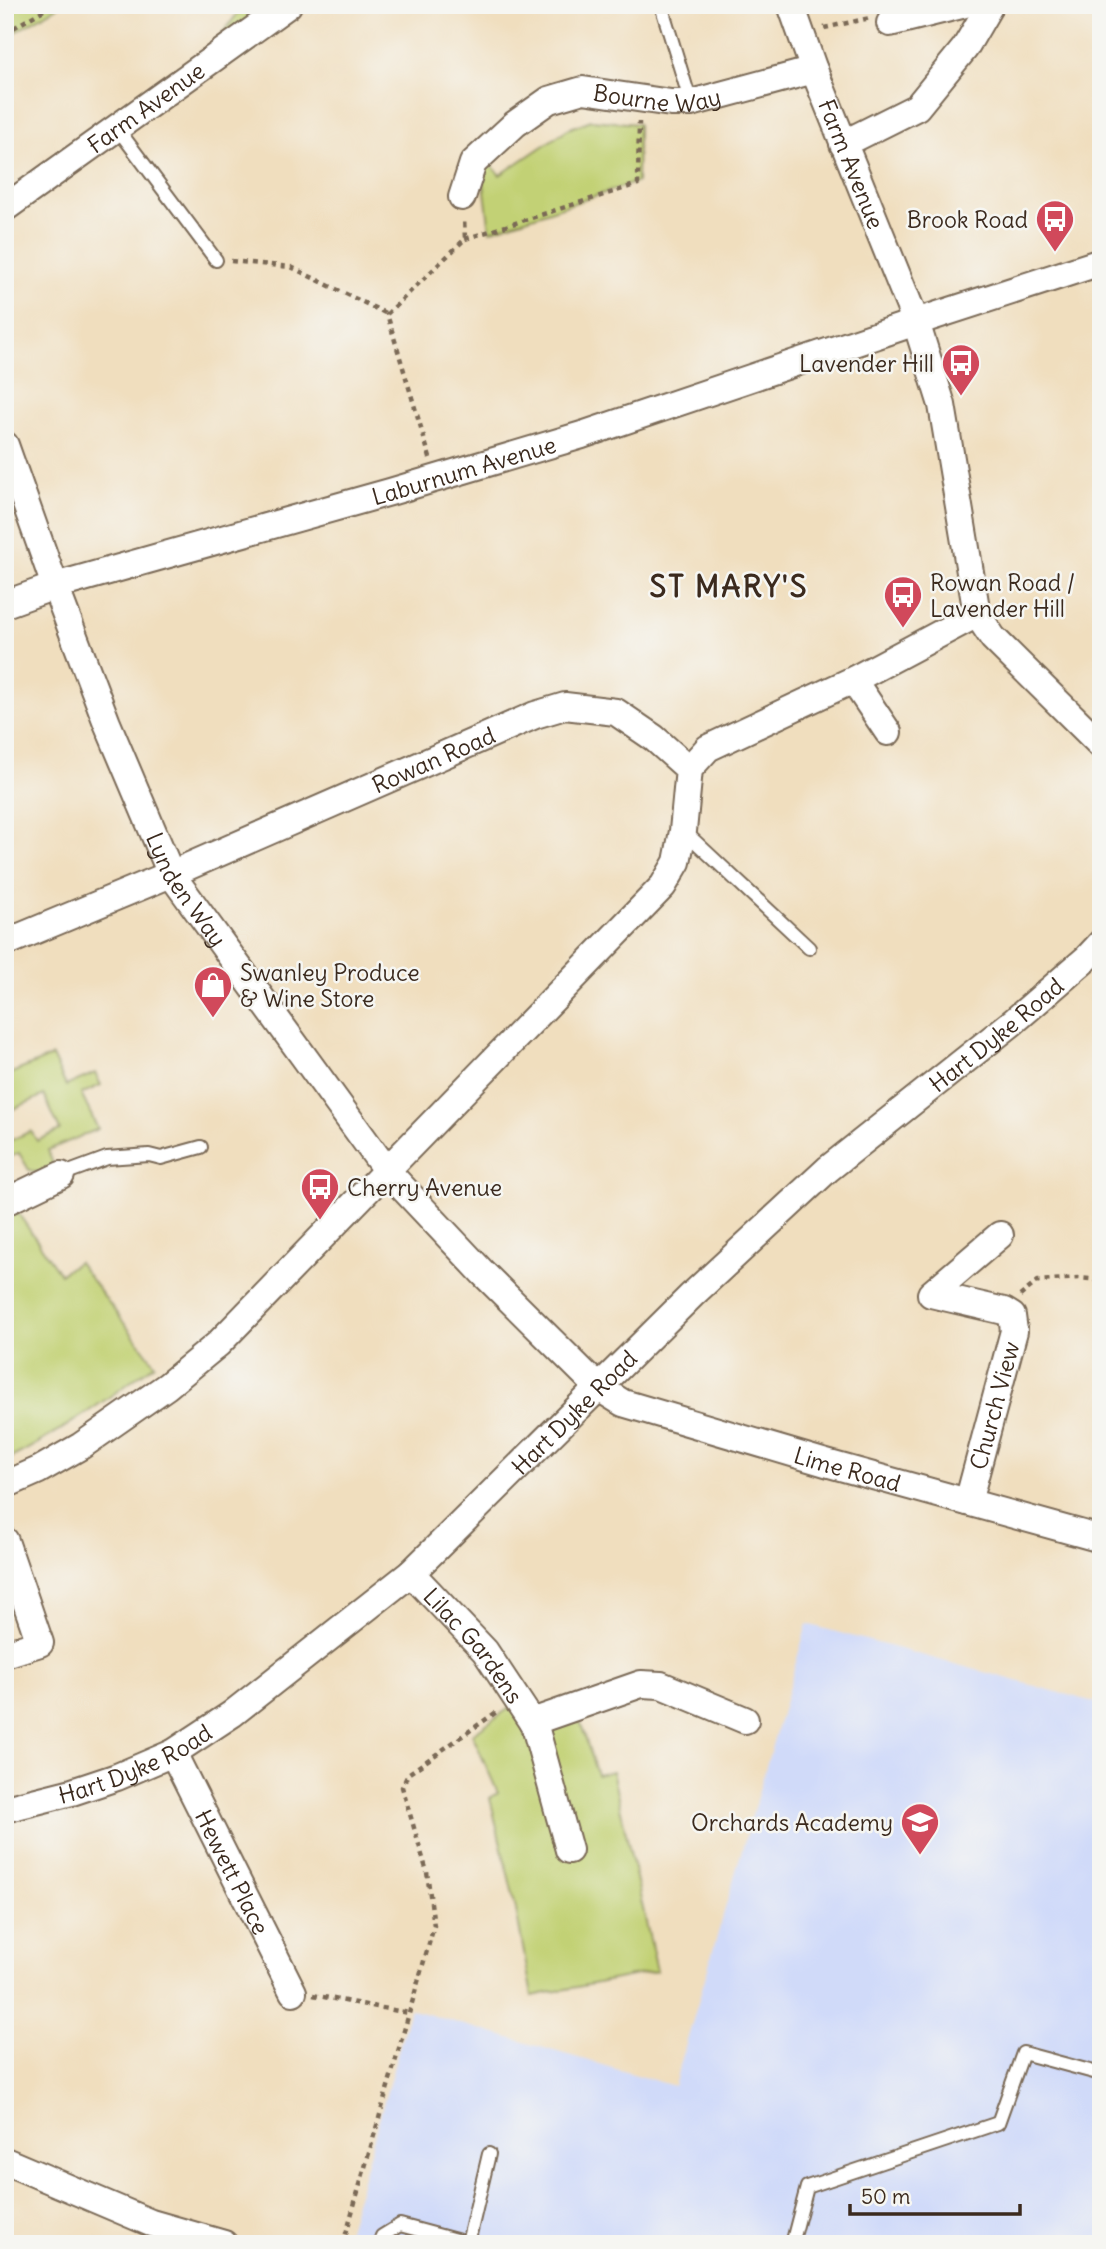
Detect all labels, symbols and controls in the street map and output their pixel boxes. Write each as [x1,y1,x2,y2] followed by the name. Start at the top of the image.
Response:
[81,55,210,159] street label: Farm Avenue
[591,77,724,118] street label: Bourne Way
[813,95,891,233] street label: Farm Avenue
[1034,198,1076,253] bus stop icon: Brook Road
[907,205,1028,234] place label: Brook Road
[940,342,982,397] bus stop icon: Lavender Hill
[799,349,934,378] place label: Lavender Hill
[368,429,559,511] street label: Laburnum Avenue
[650,567,808,605] district label: ST MARY'S
[930,568,1075,623] place label: Rowan Road / Lavender Hill
[882,574,924,629] bus stop icon: Rowan Road / Lavender Hill
[367,720,499,799] street label: Rowan Road
[141,828,233,952] street label: Lynden Way
[240,958,420,1013] place label: Swanley Produce & Wine Store
[192,964,234,1019] shop icon: Swanley Produce & Wine Store
[923,971,1069,1098] street label: Hart Dyke Road
[299,1166,341,1221] bus stop icon: Cherry Avenue
[347,1173,502,1202] place label: Cherry Avenue
[963,1338,1025,1473] street label: Church View
[505,1344,643,1480] street label: Hart Dyke Road
[791,1440,904,1498] street label: Lime Road
[418,1581,530,1708] street label: Lilac Gardens
[55,1717,217,1809] street label: Hart Dyke Road
[899,1801,941,1856] school or university icon: Orchards Academy
[189,1805,276,1939] street label: Hewett Place
[691,1808,893,1837] place label: Orchards Academy
[850,2172,1020,2216] scale bar
[861,2183,910,2210] text: 50 m

